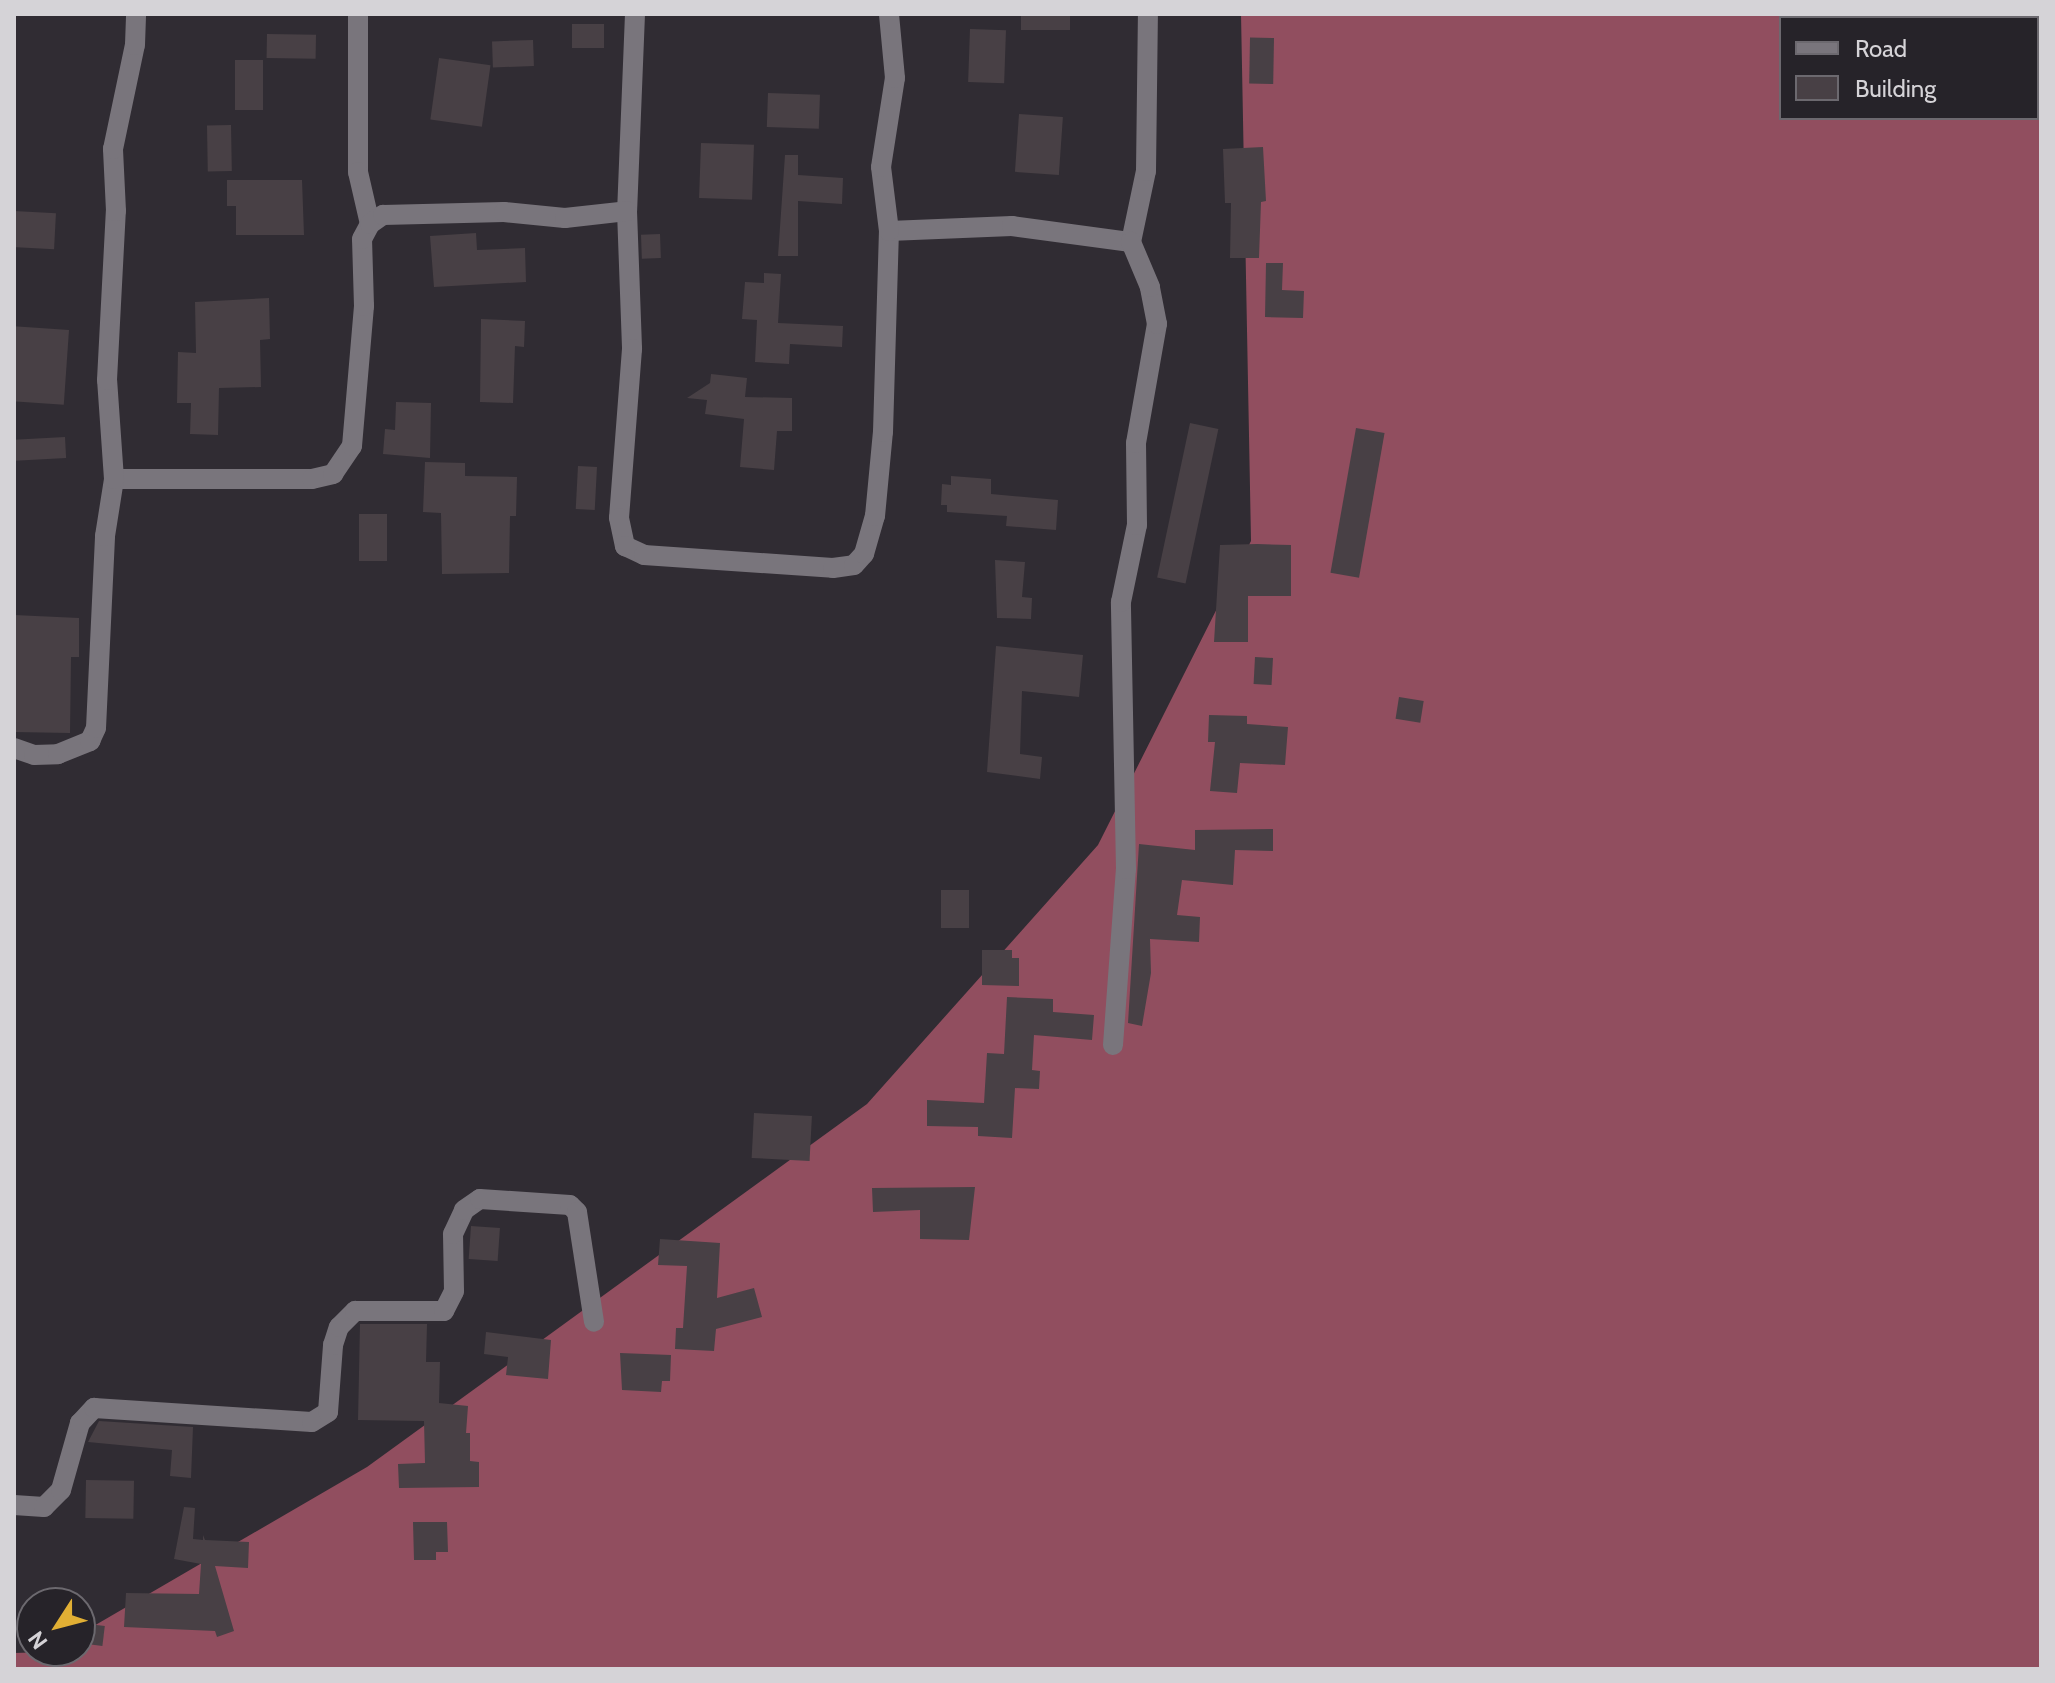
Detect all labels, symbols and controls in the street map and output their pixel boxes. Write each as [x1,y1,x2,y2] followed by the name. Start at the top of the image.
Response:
[1779,16,2039,120] legend
[1855,34,1907,63] text: Road
[1855,74,1936,103] text: Building
[16,1587,96,1667] north arrow
[22,1626,53,1654] text: N

